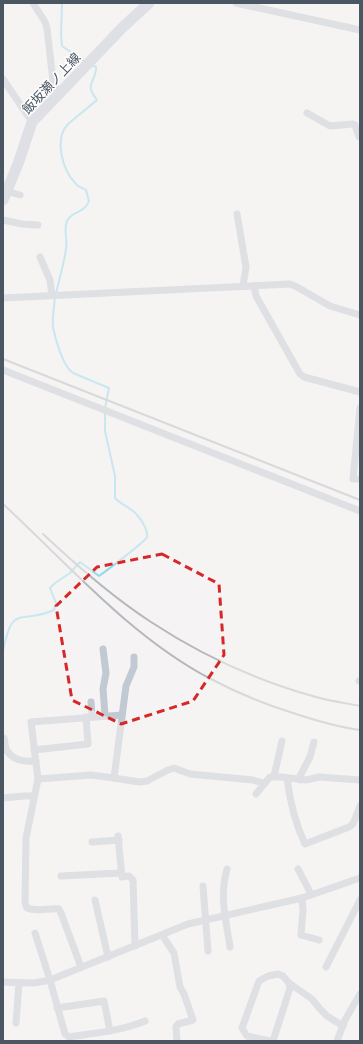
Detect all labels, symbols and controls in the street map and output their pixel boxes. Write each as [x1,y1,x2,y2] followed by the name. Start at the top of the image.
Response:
[19,50,84,118] street label: 飯坂瀬ノ上線

